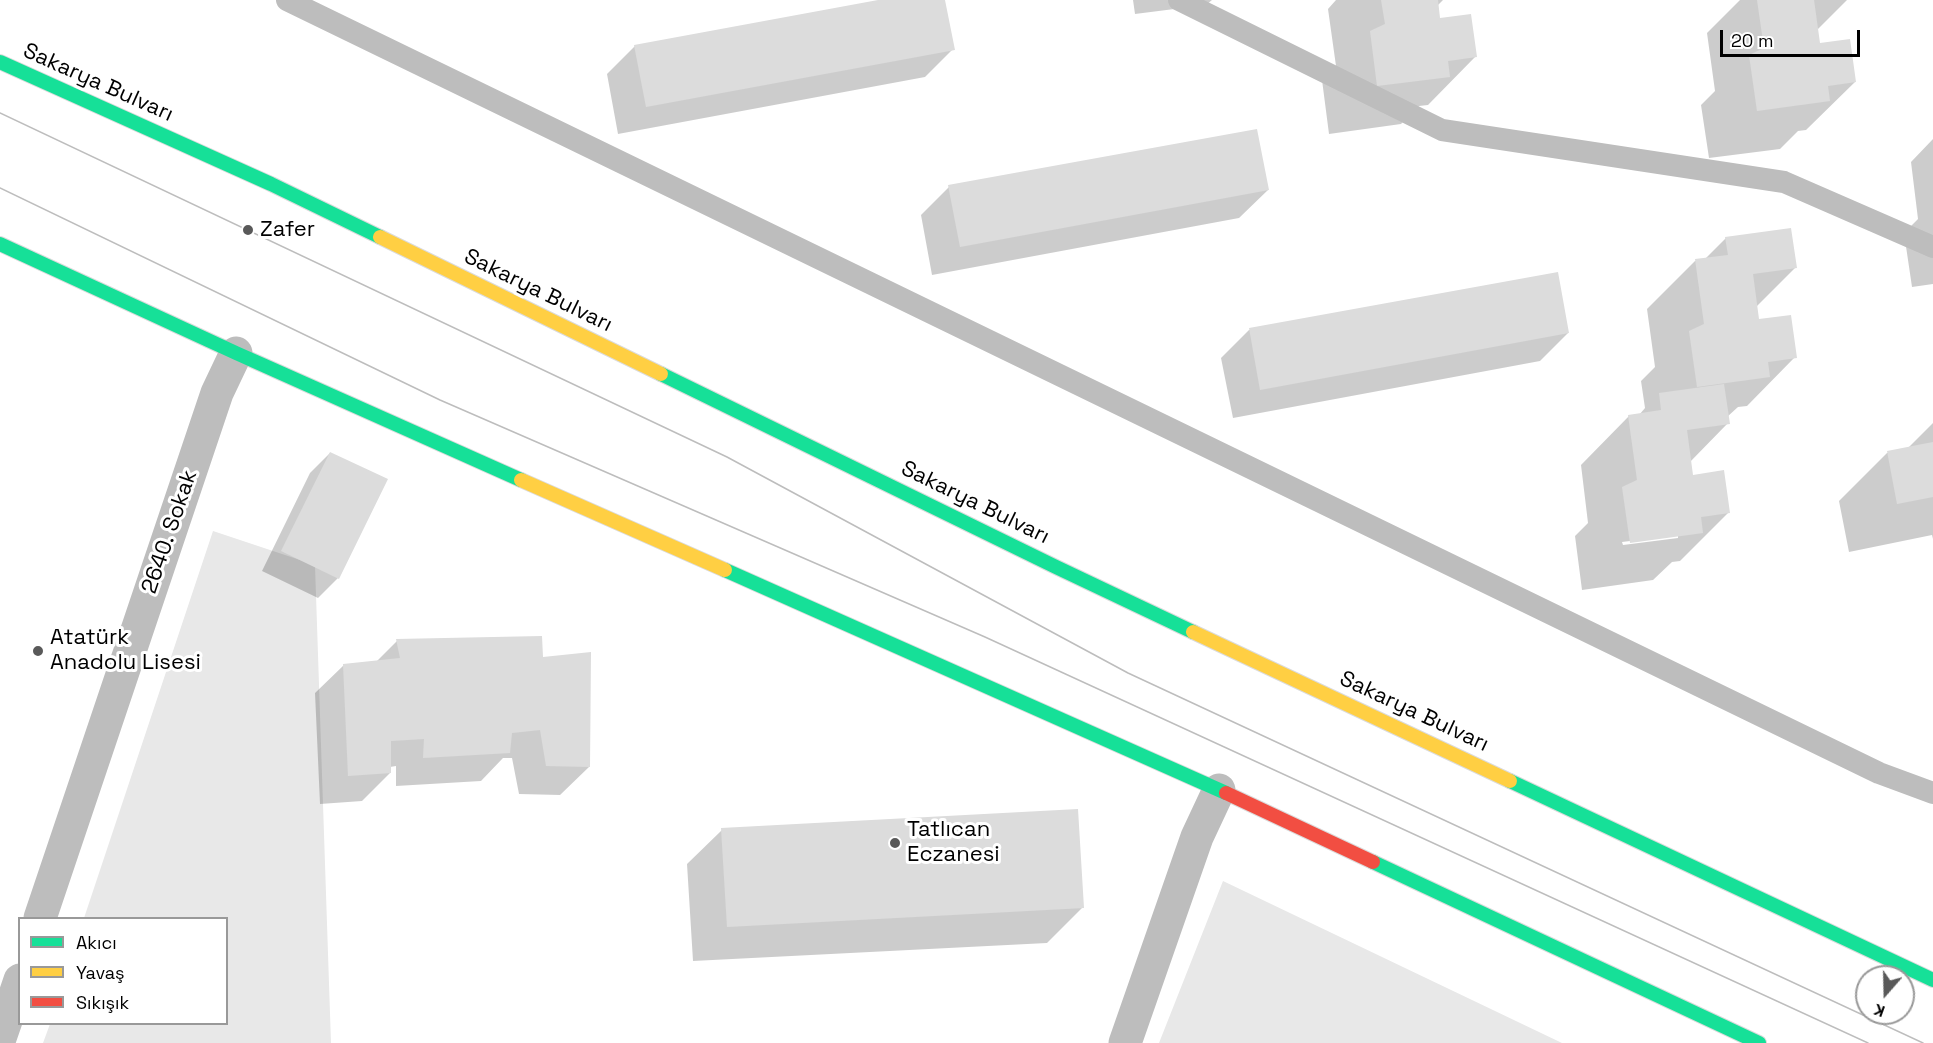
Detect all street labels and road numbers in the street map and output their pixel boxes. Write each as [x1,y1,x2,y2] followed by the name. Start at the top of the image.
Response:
[19,38,177,128] street label: Sakarya Bulvarı
[460,244,616,338] street label: Sakarya Bulvarı
[897,456,1053,550] street label: Sakarya Bulvarı
[137,467,203,597] street label: 2640. Sokak
[1335,666,1493,758] street label: Sakarya Bulvarı

